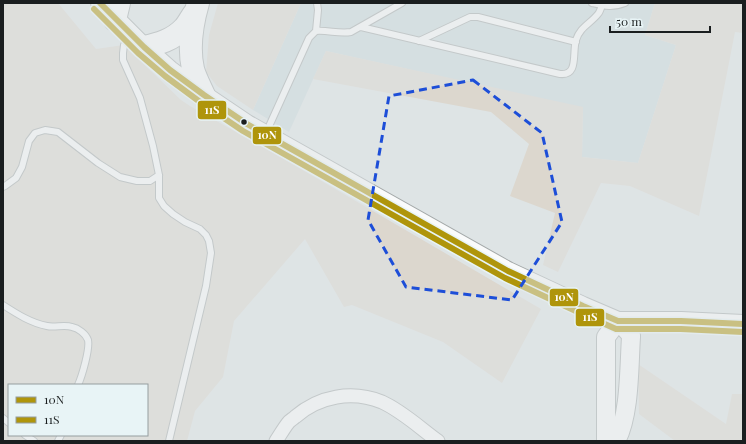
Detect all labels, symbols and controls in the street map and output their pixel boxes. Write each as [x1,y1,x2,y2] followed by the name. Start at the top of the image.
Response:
[610,8,710,34] scale bar
[616,13,642,29] text: 50 m
[197,100,227,120] line badge: 11S
[205,102,219,117] text: 11S
[239,117,249,127] unlabelled marker
[252,126,282,145] line badge: 10N
[257,127,277,142] text: 10N
[549,288,579,307] line badge: 10N
[554,289,574,304] text: 10N
[575,308,605,327] line badge: 11S
[583,309,597,324] text: 11S
[8,384,148,436] legend
[44,391,65,407] text: 10N
[44,411,59,427] text: 11S

